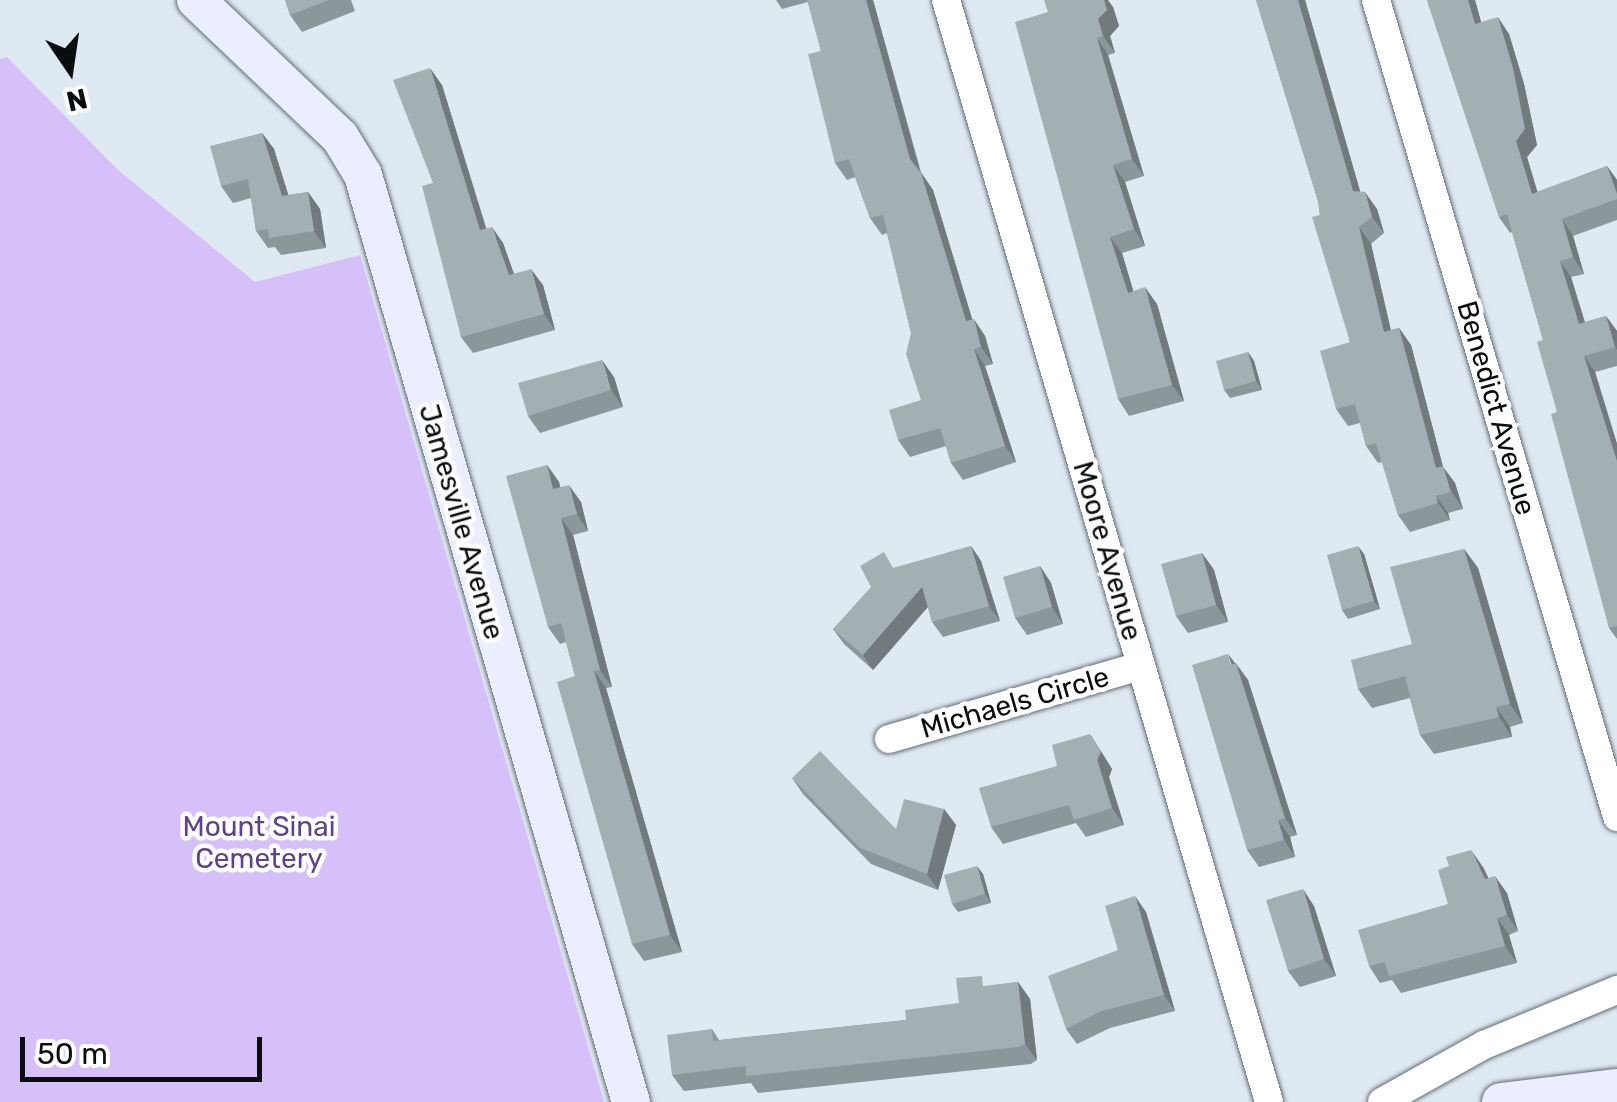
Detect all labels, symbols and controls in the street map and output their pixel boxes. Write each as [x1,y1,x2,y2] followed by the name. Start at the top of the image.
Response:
[20,20,120,120] north arrow
[63,81,90,118] text: N
[1449,297,1543,519] street label: Benedict Avenue
[411,400,511,644] street label: Jamesville Avenue
[1065,457,1149,645] street label: Moore Avenue
[917,660,1113,746] street label: Michaels Circle
[182,810,336,876] park label: Mount Sinai Cemetery
[25,1017,268,1079] scale bar
[37,1036,108,1072] text: 50 m

